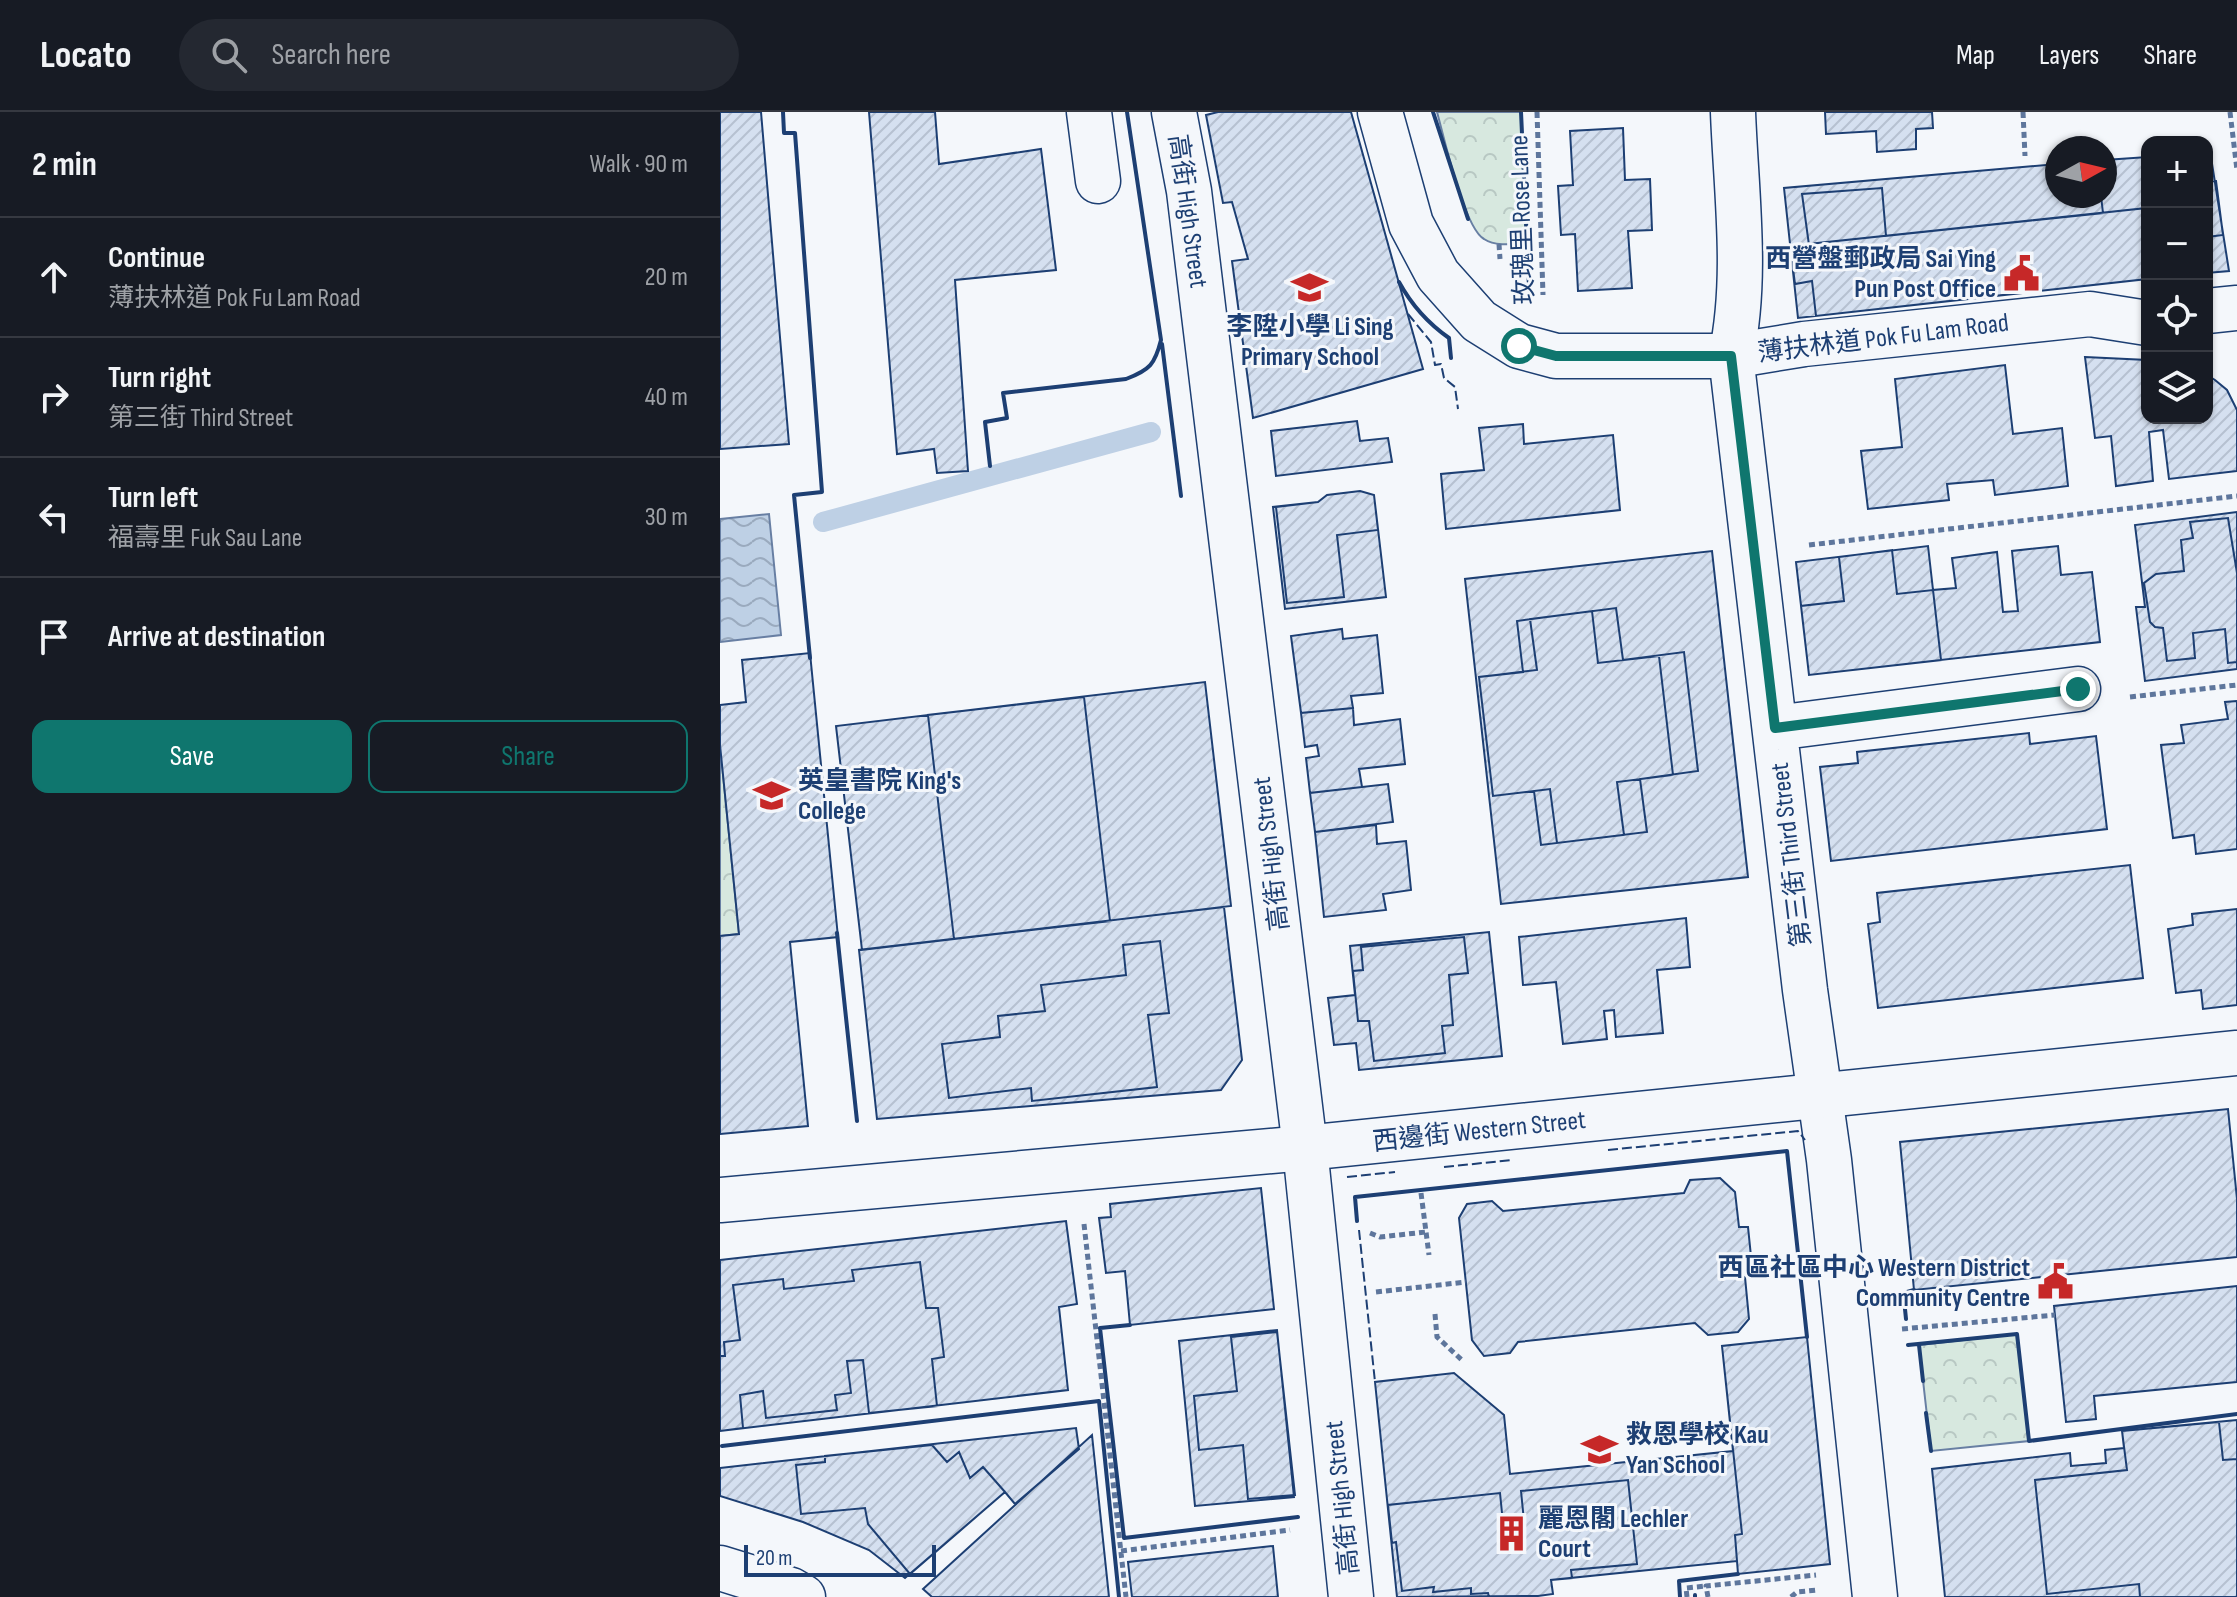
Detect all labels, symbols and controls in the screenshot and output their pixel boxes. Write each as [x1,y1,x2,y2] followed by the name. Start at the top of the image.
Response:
[179,19,739,91] search box
[40,33,131,78] text: Locato
[207,33,251,77] icon: search
[271,37,391,73] text: Search here
[1956,39,1995,72] text: Map
[2039,39,2099,72] text: Layers
[2143,39,2197,72] text: Share
[1161,132,1214,290] street label: 高街 High Street
[1504,135,1541,305] street label: 玫瑰里 Rose Lane
[2045,136,2117,208] north arrow
[2141,136,2213,424] map controls
[2141,136,2213,208] button: +
[32,144,97,185] text: 2 min
[590,149,688,180] text: Walk · 90 m
[2141,208,2213,280] button: −
[108,240,205,276] text: Continue
[1765,244,1996,305] place label: 西營盤郵政局 Sai Ying Pun Post Office
[2003,254,2041,292] public building icon: 西營盤郵政局 Sai Ying Pun Post Office
[32,255,76,299] icon: ahead
[645,262,688,293] text: 20 m
[1291,268,1329,306] school or university icon: 李陞小學 Li Sing Primary School
[2141,280,2213,352] button: locate
[108,283,361,314] text: 薄扶林道 Pok Fu Lam Road
[1756,308,2010,369] street label: 薄扶林道 Pok Fu Lam Road
[1226,312,1394,373] place label: 李陞小學 Li Sing Primary School
[1501,328,1537,364] route start
[2141,352,2213,424] button: layers
[108,360,211,396] text: Turn right
[32,375,76,419] icon: right
[645,382,688,413] text: 40 m
[108,403,293,434] text: 第三街 Third Street
[108,480,198,516] text: Turn left
[32,495,76,539] icon: left
[645,502,688,533] text: 30 m
[108,523,302,554] text: 福壽里 Fuk Sau Lane
[32,615,76,659] icon: arrive
[108,619,325,655] text: Arrive at destination
[2060,671,2096,707] route end
[32,720,352,793] button: Save
[368,720,688,793] button: Share
[1765,761,1818,949] street label: 第三街 Third Street
[798,766,961,827] place label: 英皇書院 King's College
[1247,775,1296,932] street label: 高街 High Street
[753,776,791,814] school or university icon: 英皇書院 King's College
[1371,1105,1587,1158] street label: 西邊街 Western Street
[1718,1253,2030,1314] place label: 西區社區中心 Western District Community Centre
[2037,1263,2075,1301] public building icon: 西區社區中心 Western District Community Centre
[1319,1419,1366,1576] street label: 高街 High Street
[1626,1420,1769,1481] place label: 救恩學校 Kau Yan School
[1581,1430,1619,1468] school or university icon: 救恩學校 Kau Yan School
[1538,1504,1688,1565] place label: 麗恩閣 Lechler Court
[1493,1514,1531,1552] building icon: 麗恩閣 Lechler Court
[744,1541,936,1577] scale bar
[756,1545,793,1572] text: 20 m

